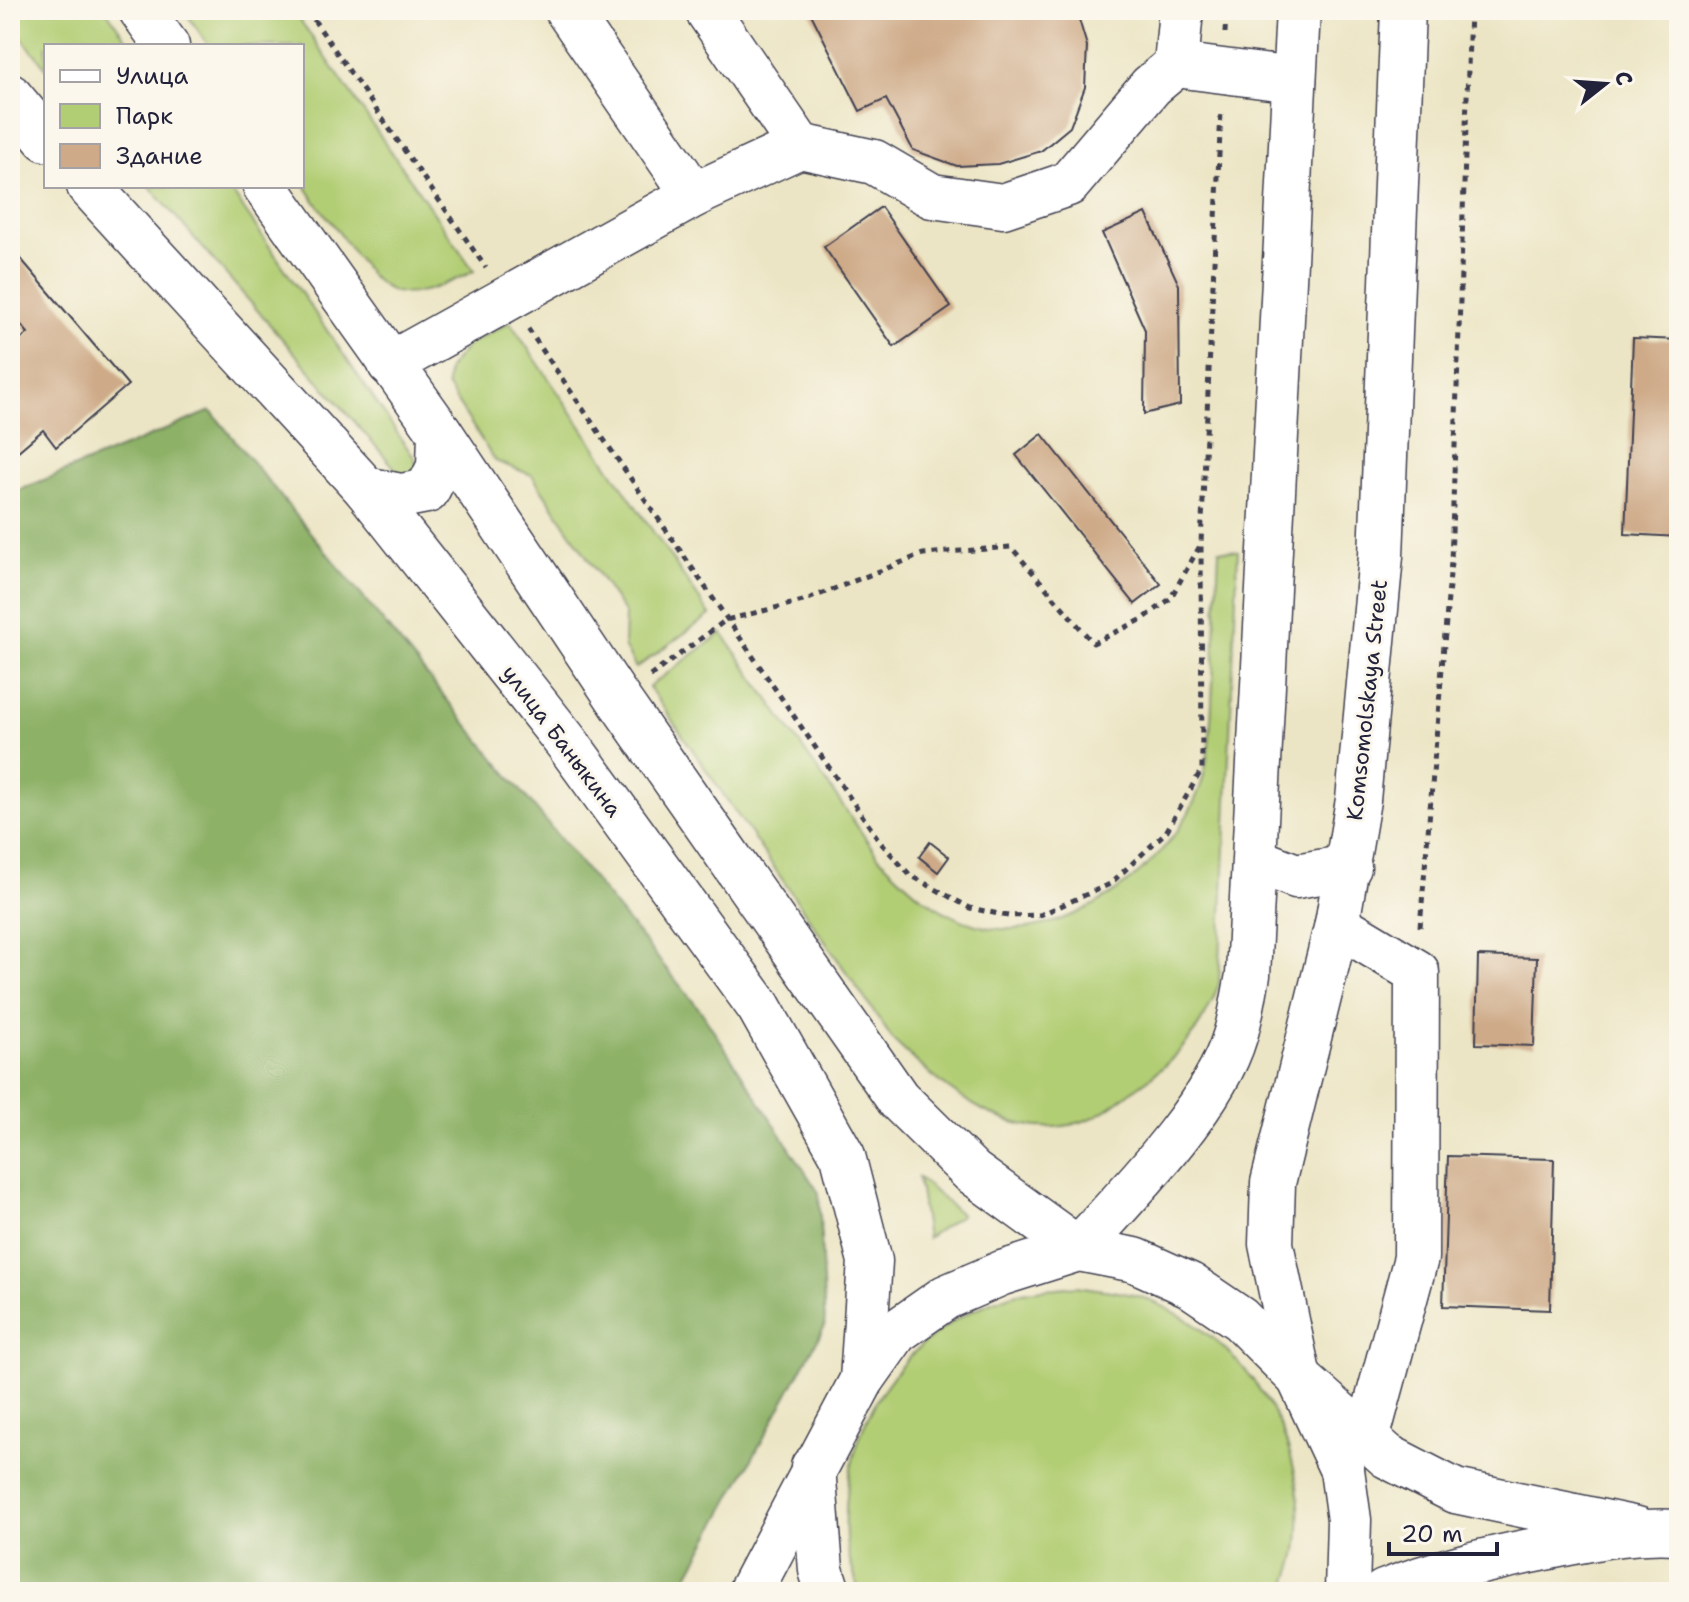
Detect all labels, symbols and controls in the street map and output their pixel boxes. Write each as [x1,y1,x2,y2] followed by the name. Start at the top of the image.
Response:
[44,44,304,188] legend
[1565,44,1645,124] north arrow
[116,60,189,92] text: Улица
[1608,68,1639,89] text: С
[116,100,173,132] text: Парк
[116,140,203,172] text: Здание
[1340,578,1394,822] street label: Komsomolskaya Street
[495,659,629,823] street label: улица Баныкина
[1389,1506,1497,1556] scale bar
[1401,1518,1463,1550] text: 20 m

